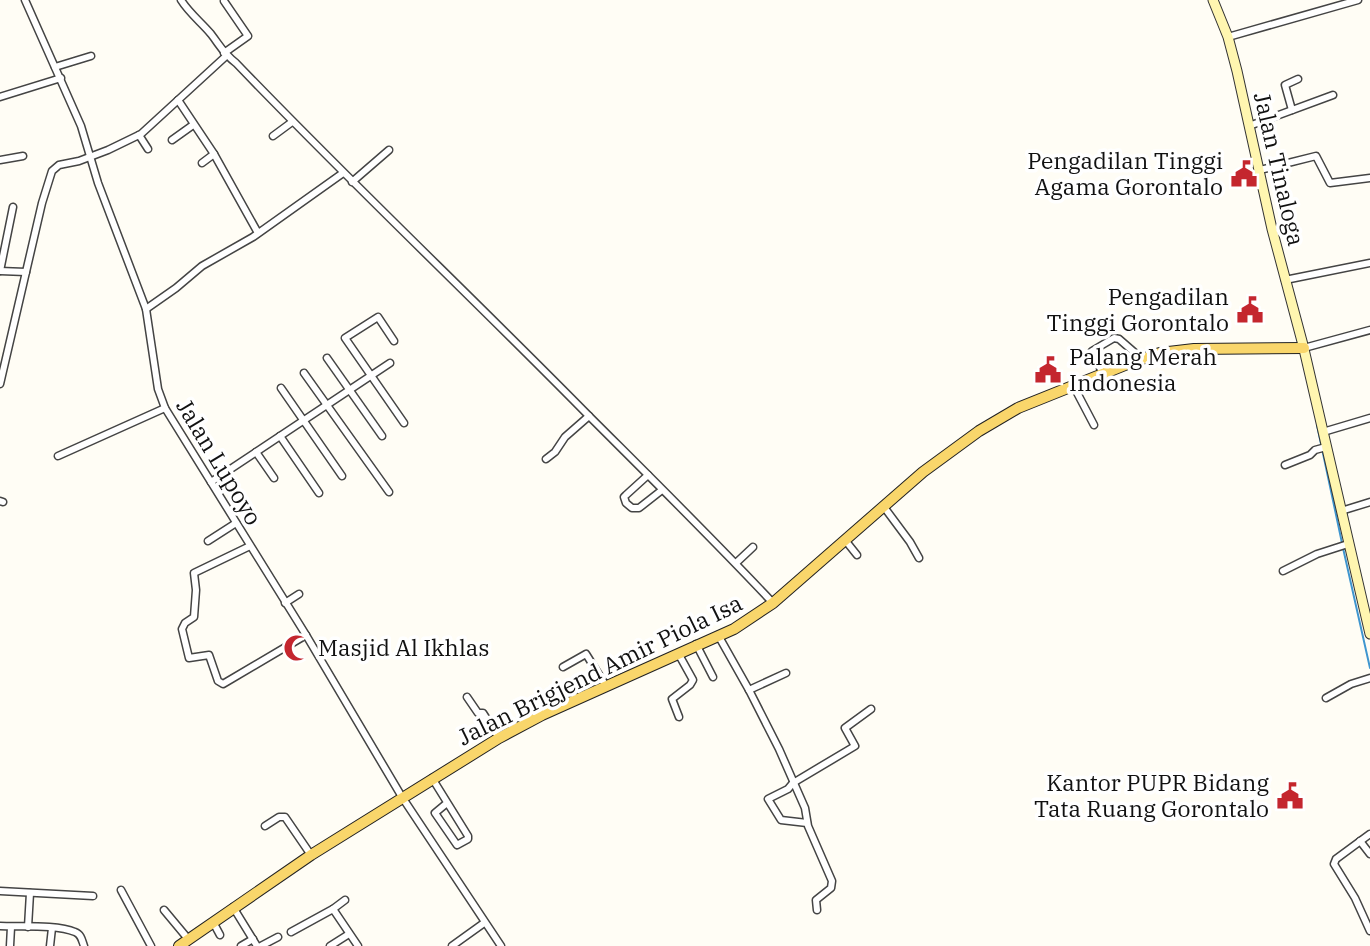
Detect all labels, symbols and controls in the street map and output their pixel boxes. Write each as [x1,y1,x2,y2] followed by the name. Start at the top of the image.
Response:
[1248,89,1312,249] street label: Jalan Tinaloga
[1027,145,1223,201] place label: Pengadilan Tinggi Agama Gorontalo
[1229,159,1259,189] public building icon: Pengadilan Tinggi Agama Gorontalo
[1046,281,1229,337] place label: Pengadilan Tinggi Gorontalo
[1235,295,1265,325] public building icon: Pengadilan Tinggi Gorontalo
[1069,341,1217,397] place label: Palang Merah Indonesia
[1033,355,1063,385] public building icon: Palang Merah Indonesia
[170,393,269,530] street label: Jalan Lupoyo
[452,587,747,751] street label: Jalan Brigjend Amir Piola Isa
[318,632,490,662] place label: Masjid Al Ikhlas
[282,633,312,663] mosque icon: Masjid Al Ikhlas
[1034,767,1269,823] place label: Kantor PUPR Bidang Tata Ruang Gorontalo
[1275,781,1305,811] public building icon: Kantor PUPR Bidang Tata Ruang Gorontalo

